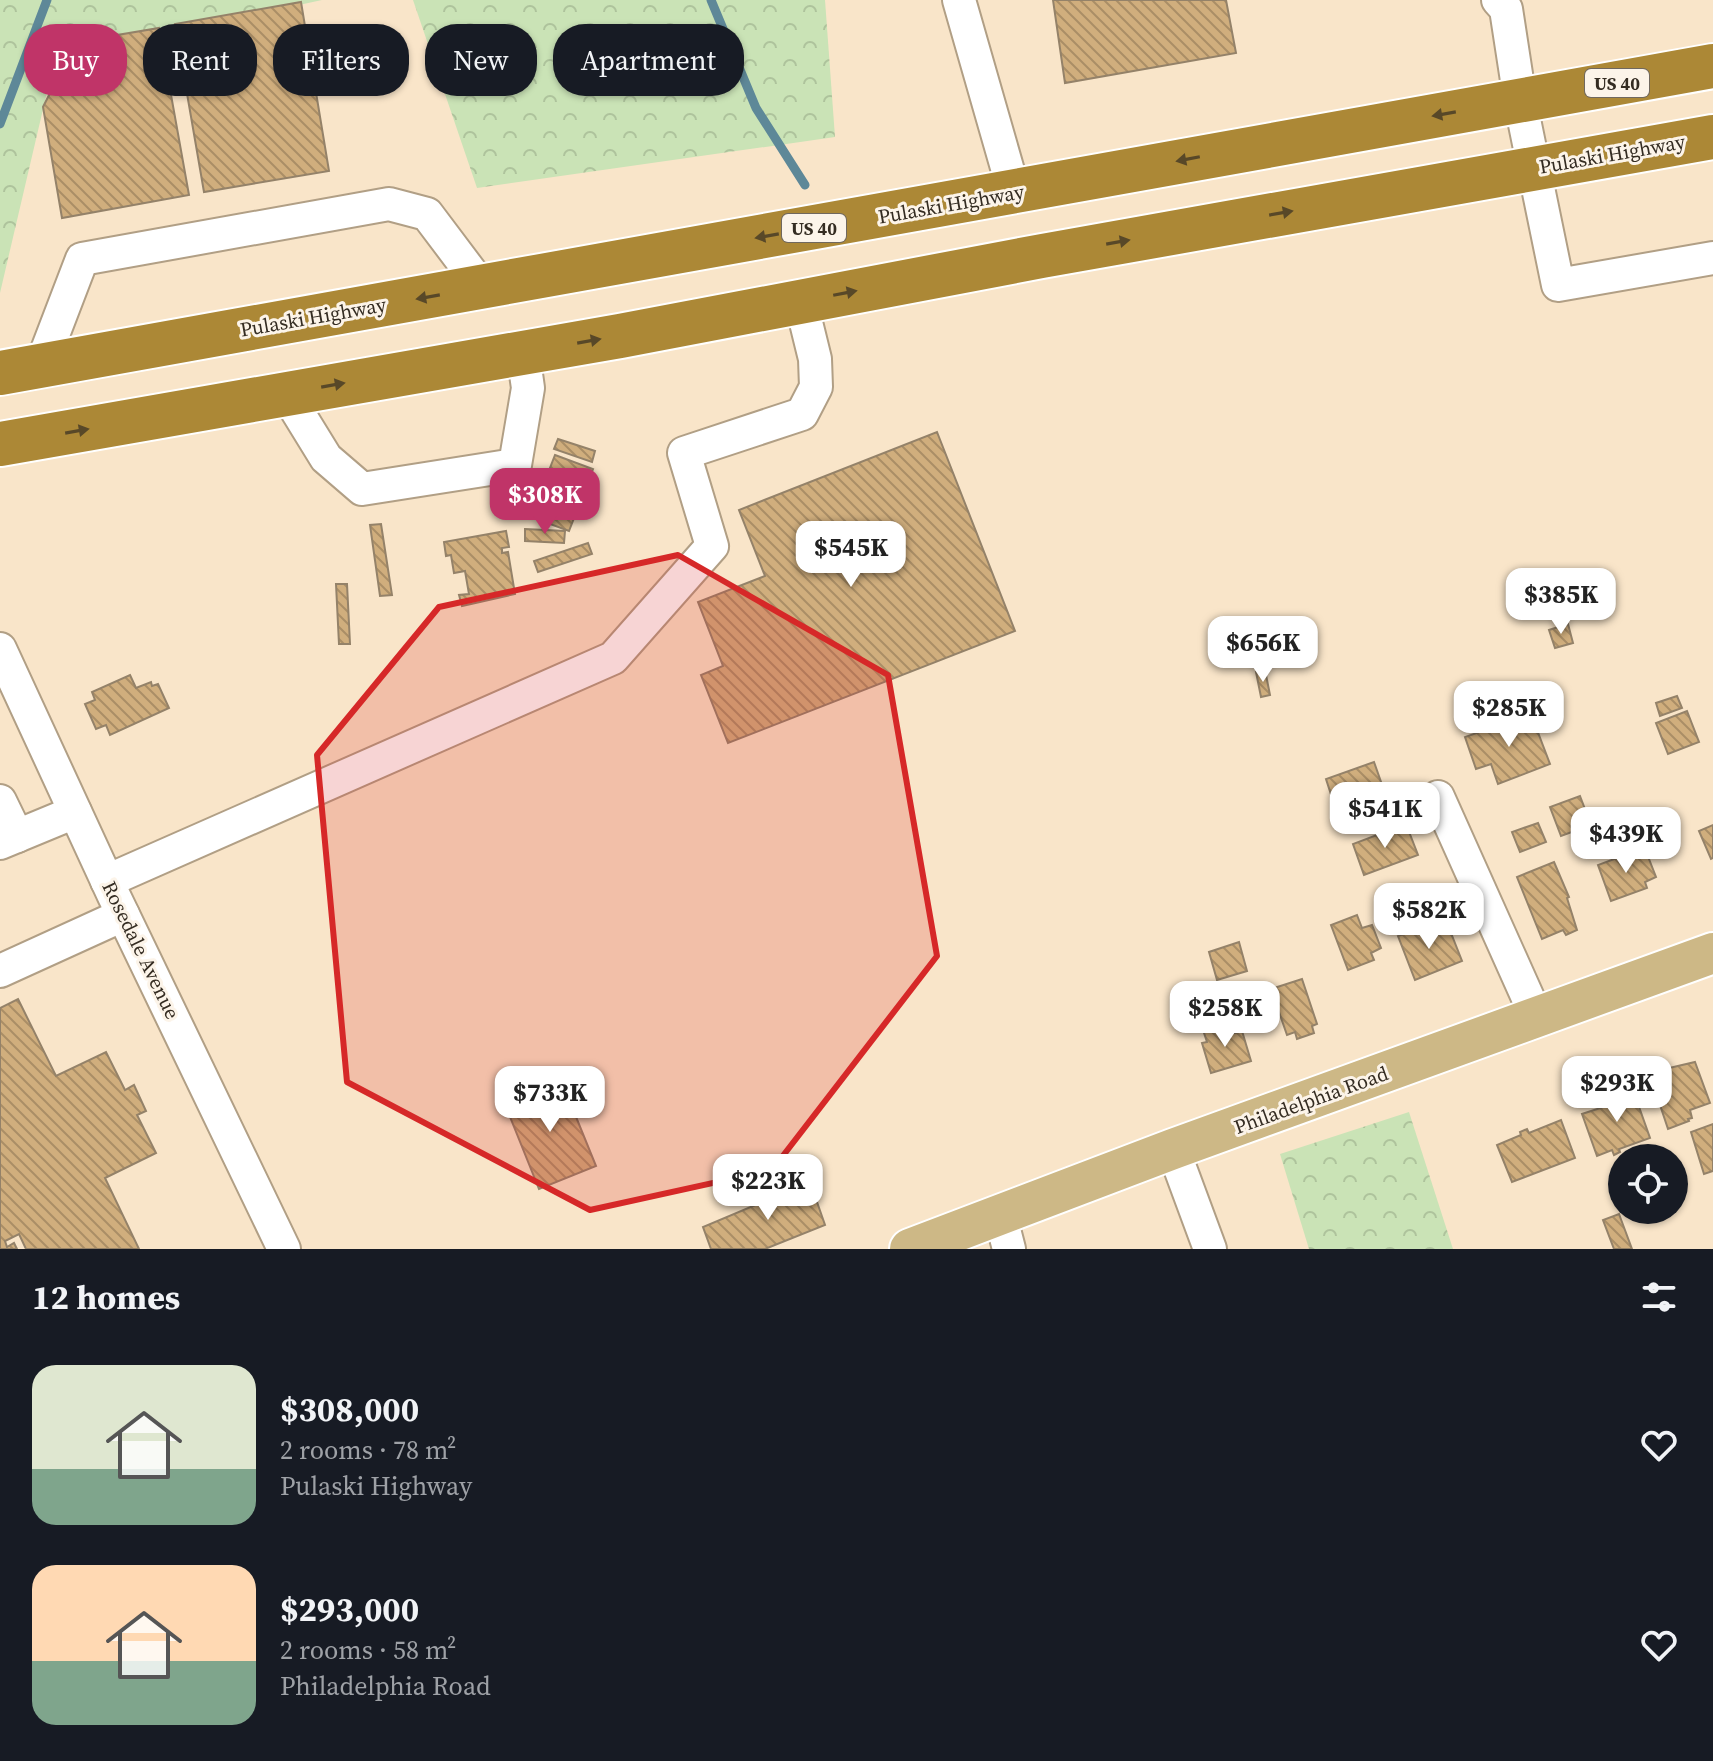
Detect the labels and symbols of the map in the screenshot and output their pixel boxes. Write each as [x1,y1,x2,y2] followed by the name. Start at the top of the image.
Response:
[1585,69,1649,97] road number: US 40
[1431,108,1456,120] one-way arrow
[1537,127,1688,181] street label: Pulaski Highway
[1175,154,1200,166] one-way arrow
[876,177,1027,231] street label: Pulaski Highway
[1269,207,1294,219] one-way arrow
[782,214,846,242] road number: US 40
[754,231,779,243] one-way arrow
[1106,236,1131,248] one-way arrow
[832,287,857,299] one-way arrow
[238,290,389,344] street label: Pulaski Highway
[415,291,440,303] one-way arrow
[577,335,602,347] one-way arrow
[321,379,346,391] one-way arrow
[65,424,90,436] one-way arrow
[489,468,601,536] pin: $308K
[795,521,907,589] pin: $545K
[1505,568,1617,636] pin: $385K
[1207,616,1319,684] pin: $656K
[1453,681,1565,749] pin: $285K
[1329,782,1441,850] pin: $541K
[1570,807,1682,875] pin: $439K
[95,876,187,1024] street label: Rosedale Avenue
[1373,883,1485,951] pin: $582K
[1169,981,1281,1049] pin: $258K
[1561,1056,1673,1124] pin: $293K
[1230,1059,1393,1141] street label: Philadelphia Road
[494,1066,606,1134] pin: $733K
[712,1154,824,1222] pin: $223K

